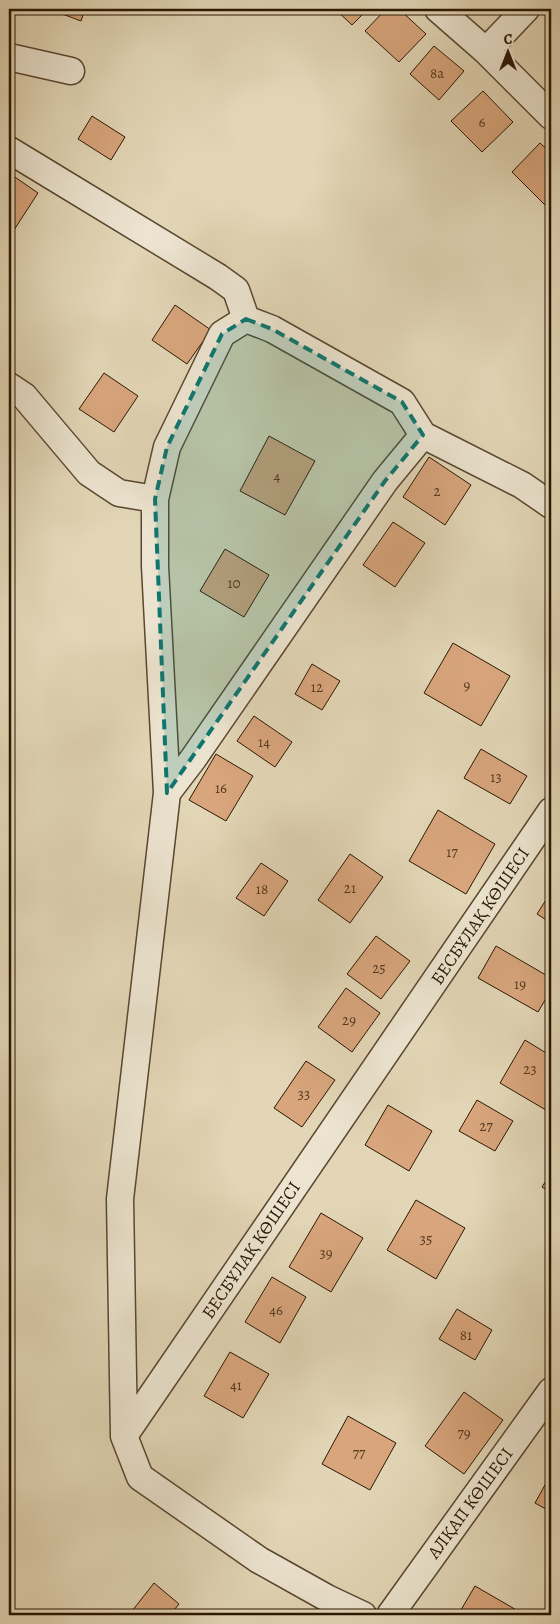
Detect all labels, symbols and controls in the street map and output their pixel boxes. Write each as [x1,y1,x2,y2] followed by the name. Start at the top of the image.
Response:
[482,28,532,78] north arrow
[504,30,513,49] text: С
[430,63,444,83] house number: 8а
[479,112,486,132] house number: 6
[274,466,281,486] house number: 4
[433,481,441,501] house number: 2
[227,573,241,593] house number: 10
[464,675,471,695] house number: 9
[311,677,323,697] house number: 12
[258,732,270,752] house number: 14
[490,767,502,787] house number: 13
[215,778,227,798] house number: 16
[446,842,458,862] house number: 17
[425,843,535,989] street label: БЕСБҰЛАҚ КӨШЕСІ
[344,878,356,898] house number: 21
[256,879,268,899] house number: 18
[372,958,386,978] house number: 25
[514,974,526,994] house number: 19
[342,1010,356,1030] house number: 29
[523,1059,537,1079] house number: 23
[298,1084,310,1104] house number: 33
[479,1116,493,1136] house number: 27
[196,1177,306,1323] street label: БЕСБҰЛАҚ КӨШЕСІ
[420,1229,432,1249] house number: 35
[319,1243,333,1263] house number: 39
[269,1300,283,1320] house number: 46
[460,1325,472,1345] house number: 81
[230,1375,242,1395] house number: 41
[457,1423,471,1443] house number: 79
[353,1443,366,1463] house number: 77
[421,1443,518,1564] street label: АЛҚАП КӨШЕСІ

